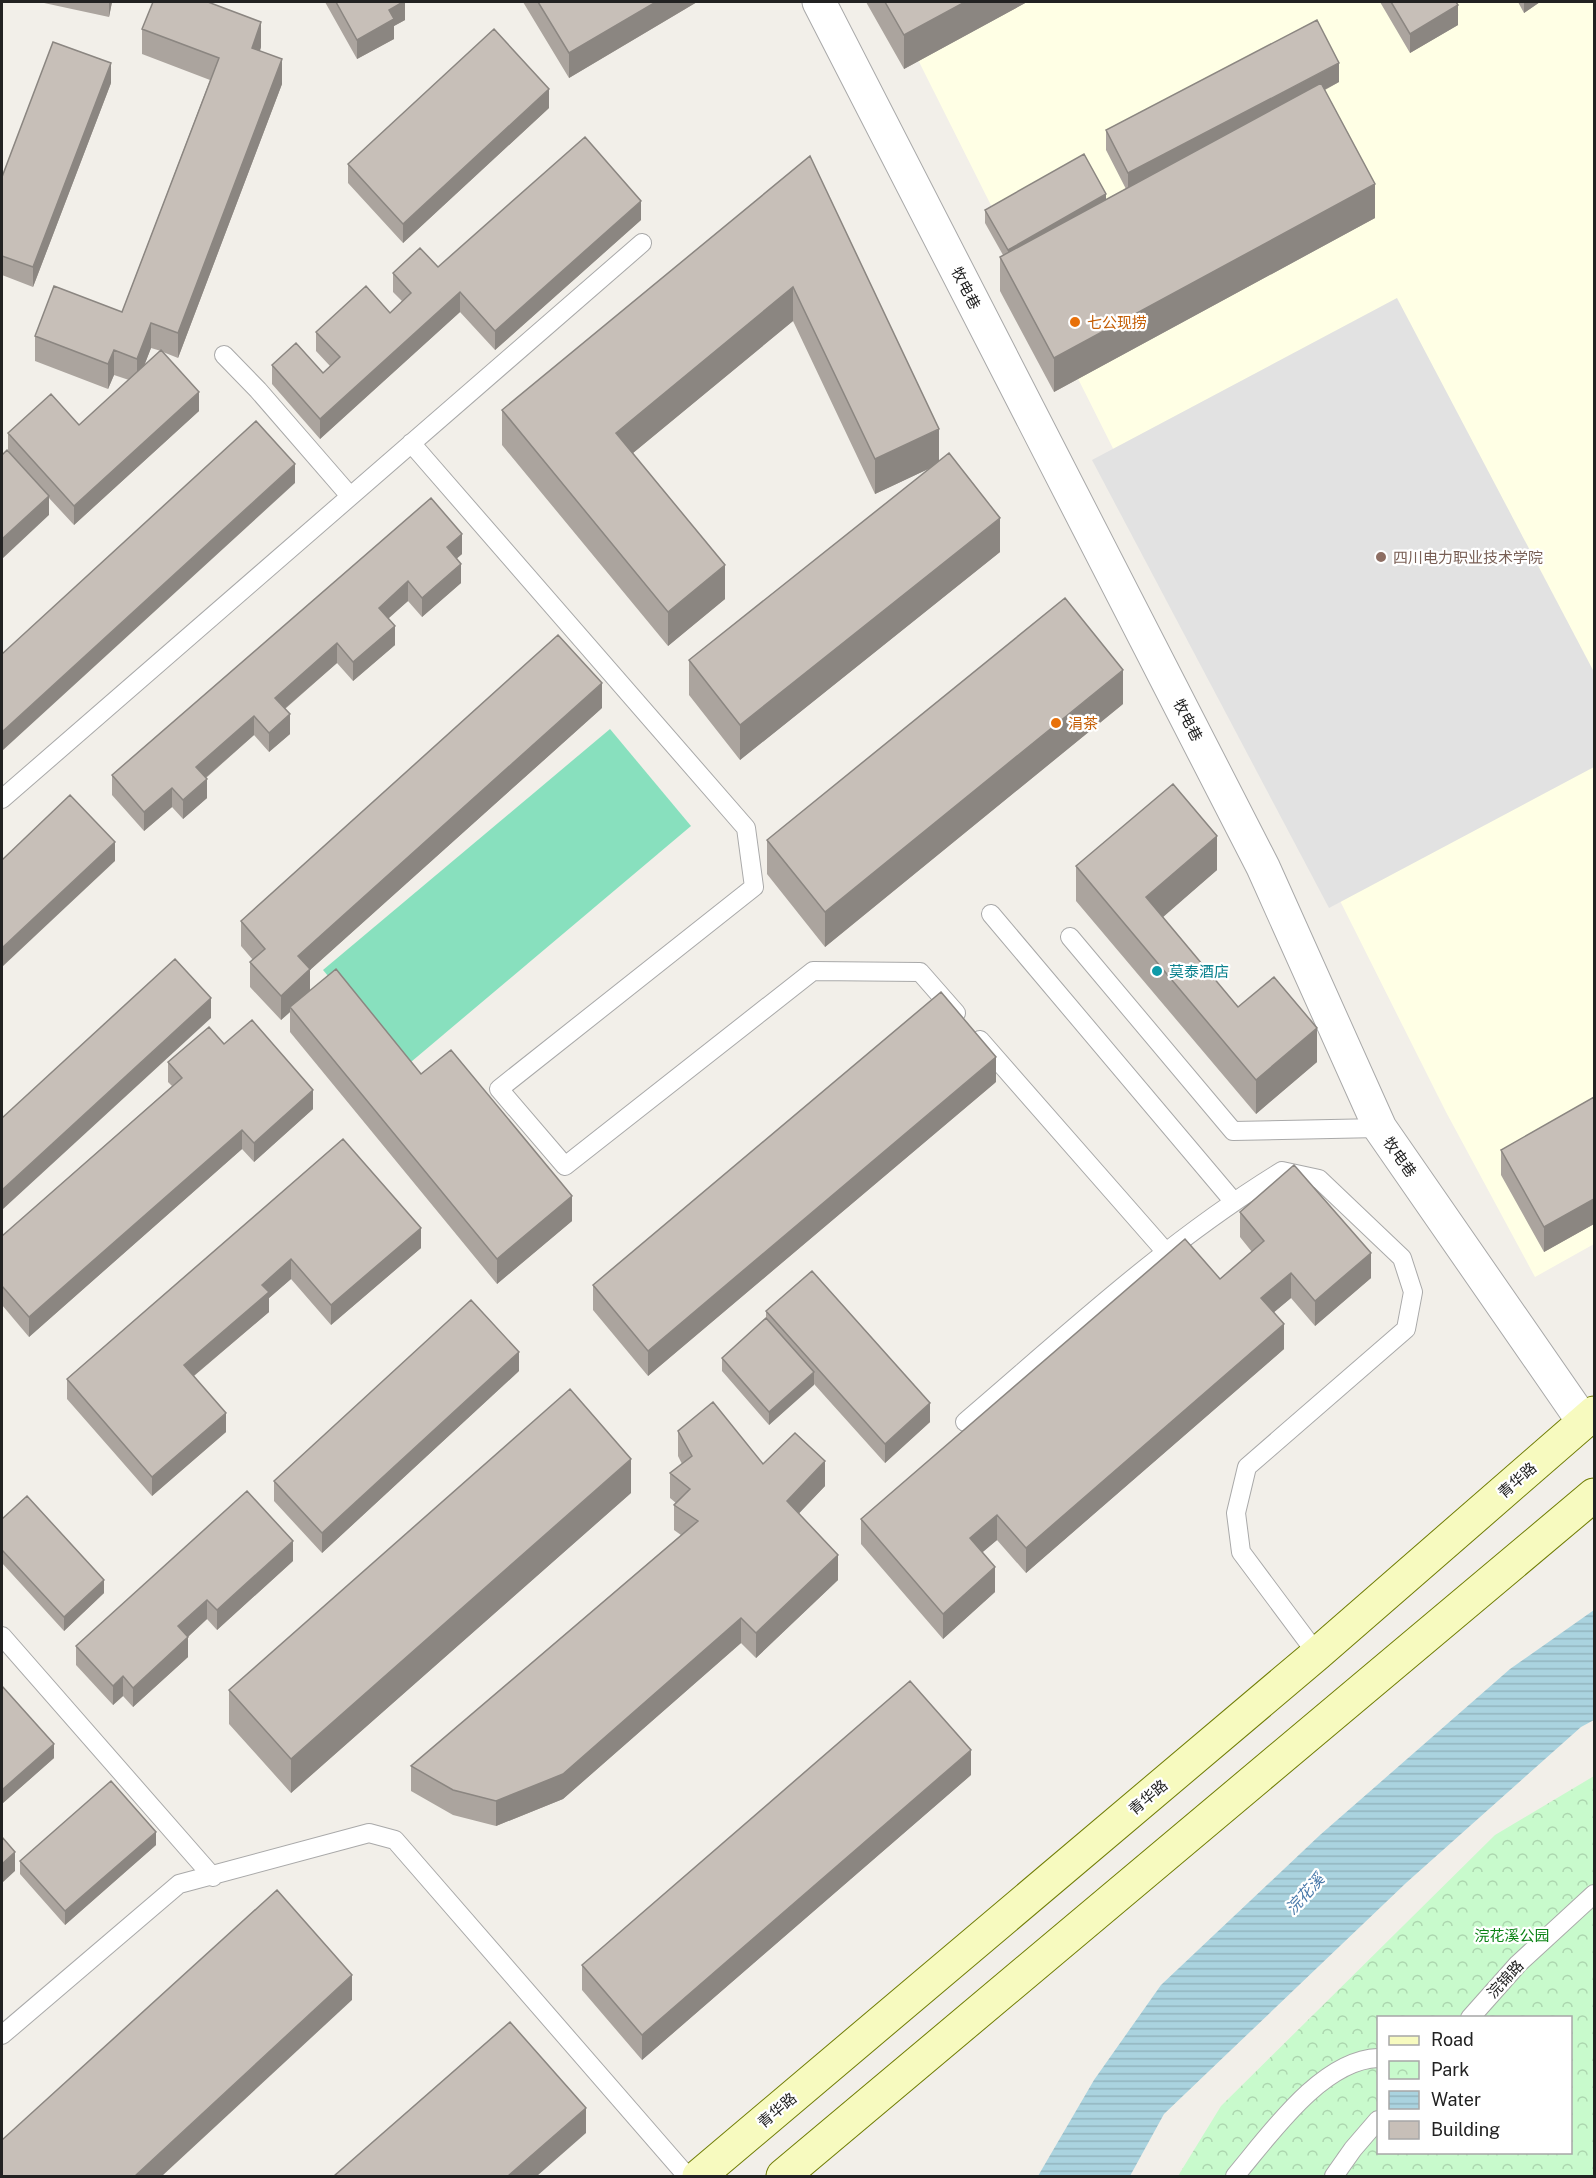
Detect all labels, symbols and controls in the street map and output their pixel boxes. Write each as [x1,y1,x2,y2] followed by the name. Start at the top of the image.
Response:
[948,264,984,312] street label: 牧电巷
[1087,314,1147,331] place label: 七公现捞
[1068,315,1082,329] marker: 七公现捞
[1393,549,1543,566] place label: 四川电力职业技术学院
[1374,550,1388,564] marker: 四川电力职业技术学院
[1170,696,1206,744] street label: 牧电巷
[1068,715,1098,732] place label: 涓茶
[1049,716,1063,730] marker: 涓茶
[1169,963,1229,980] place label: 莫泰酒店
[1150,964,1164,978] marker: 莫泰酒店
[1380,1134,1420,1180] street label: 牧电巷
[1494,1459,1540,1501] street label: 青华路
[1125,1776,1171,1818] street label: 青华路
[1282,1868,1329,1918] water label: 浣花溪
[1474,1927,1550,1944] park label: 浣花溪公园
[1483,1957,1527,2001] street label: 浣锦路
[1377,2016,1572,2154] legend
[1431,2029,1474,2050] text: Road
[1431,2059,1469,2080] text: Park
[754,2089,800,2131] street label: 青华路
[1431,2089,1481,2110] text: Water
[1431,2119,1500,2140] text: Building

